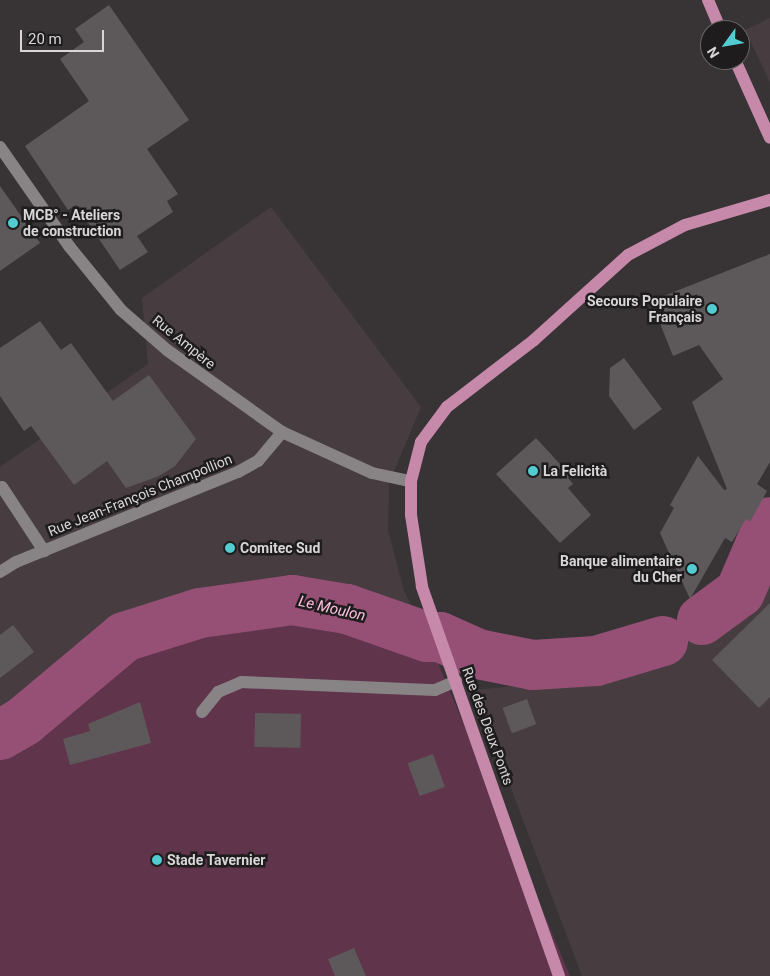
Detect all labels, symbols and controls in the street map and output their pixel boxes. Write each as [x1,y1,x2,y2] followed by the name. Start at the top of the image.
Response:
[22,20,106,52] scale bar
[700,20,750,70] north arrow
[28,30,62,48] text: 20 m
[704,44,723,61] text: N
[23,207,121,240] place label: MCB° - Ateliers de construction
[7,217,19,229] marker: MCB° - Ateliers de construction
[587,293,702,326] place label: Secours Populaire Français
[706,303,718,315] marker: Secours Populaire Français
[149,312,219,372] street label: Rue Ampère
[46,450,234,540] street label: Rue Jean-François Champollion
[543,463,607,479] place label: La Felicità
[527,465,539,477] marker: La Felicità
[240,540,320,556] place label: Comitec Sud
[224,542,236,554] marker: Comitec Sud
[560,553,682,586] place label: Banque alimentaire du Cher
[686,563,698,575] marker: Banque alimentaire du Cher
[297,593,367,625] water label: Le Moulon
[459,665,517,787] street label: Rue des Deux Ponts
[167,852,266,868] place label: Stade Tavernier
[151,854,163,866] marker: Stade Tavernier

